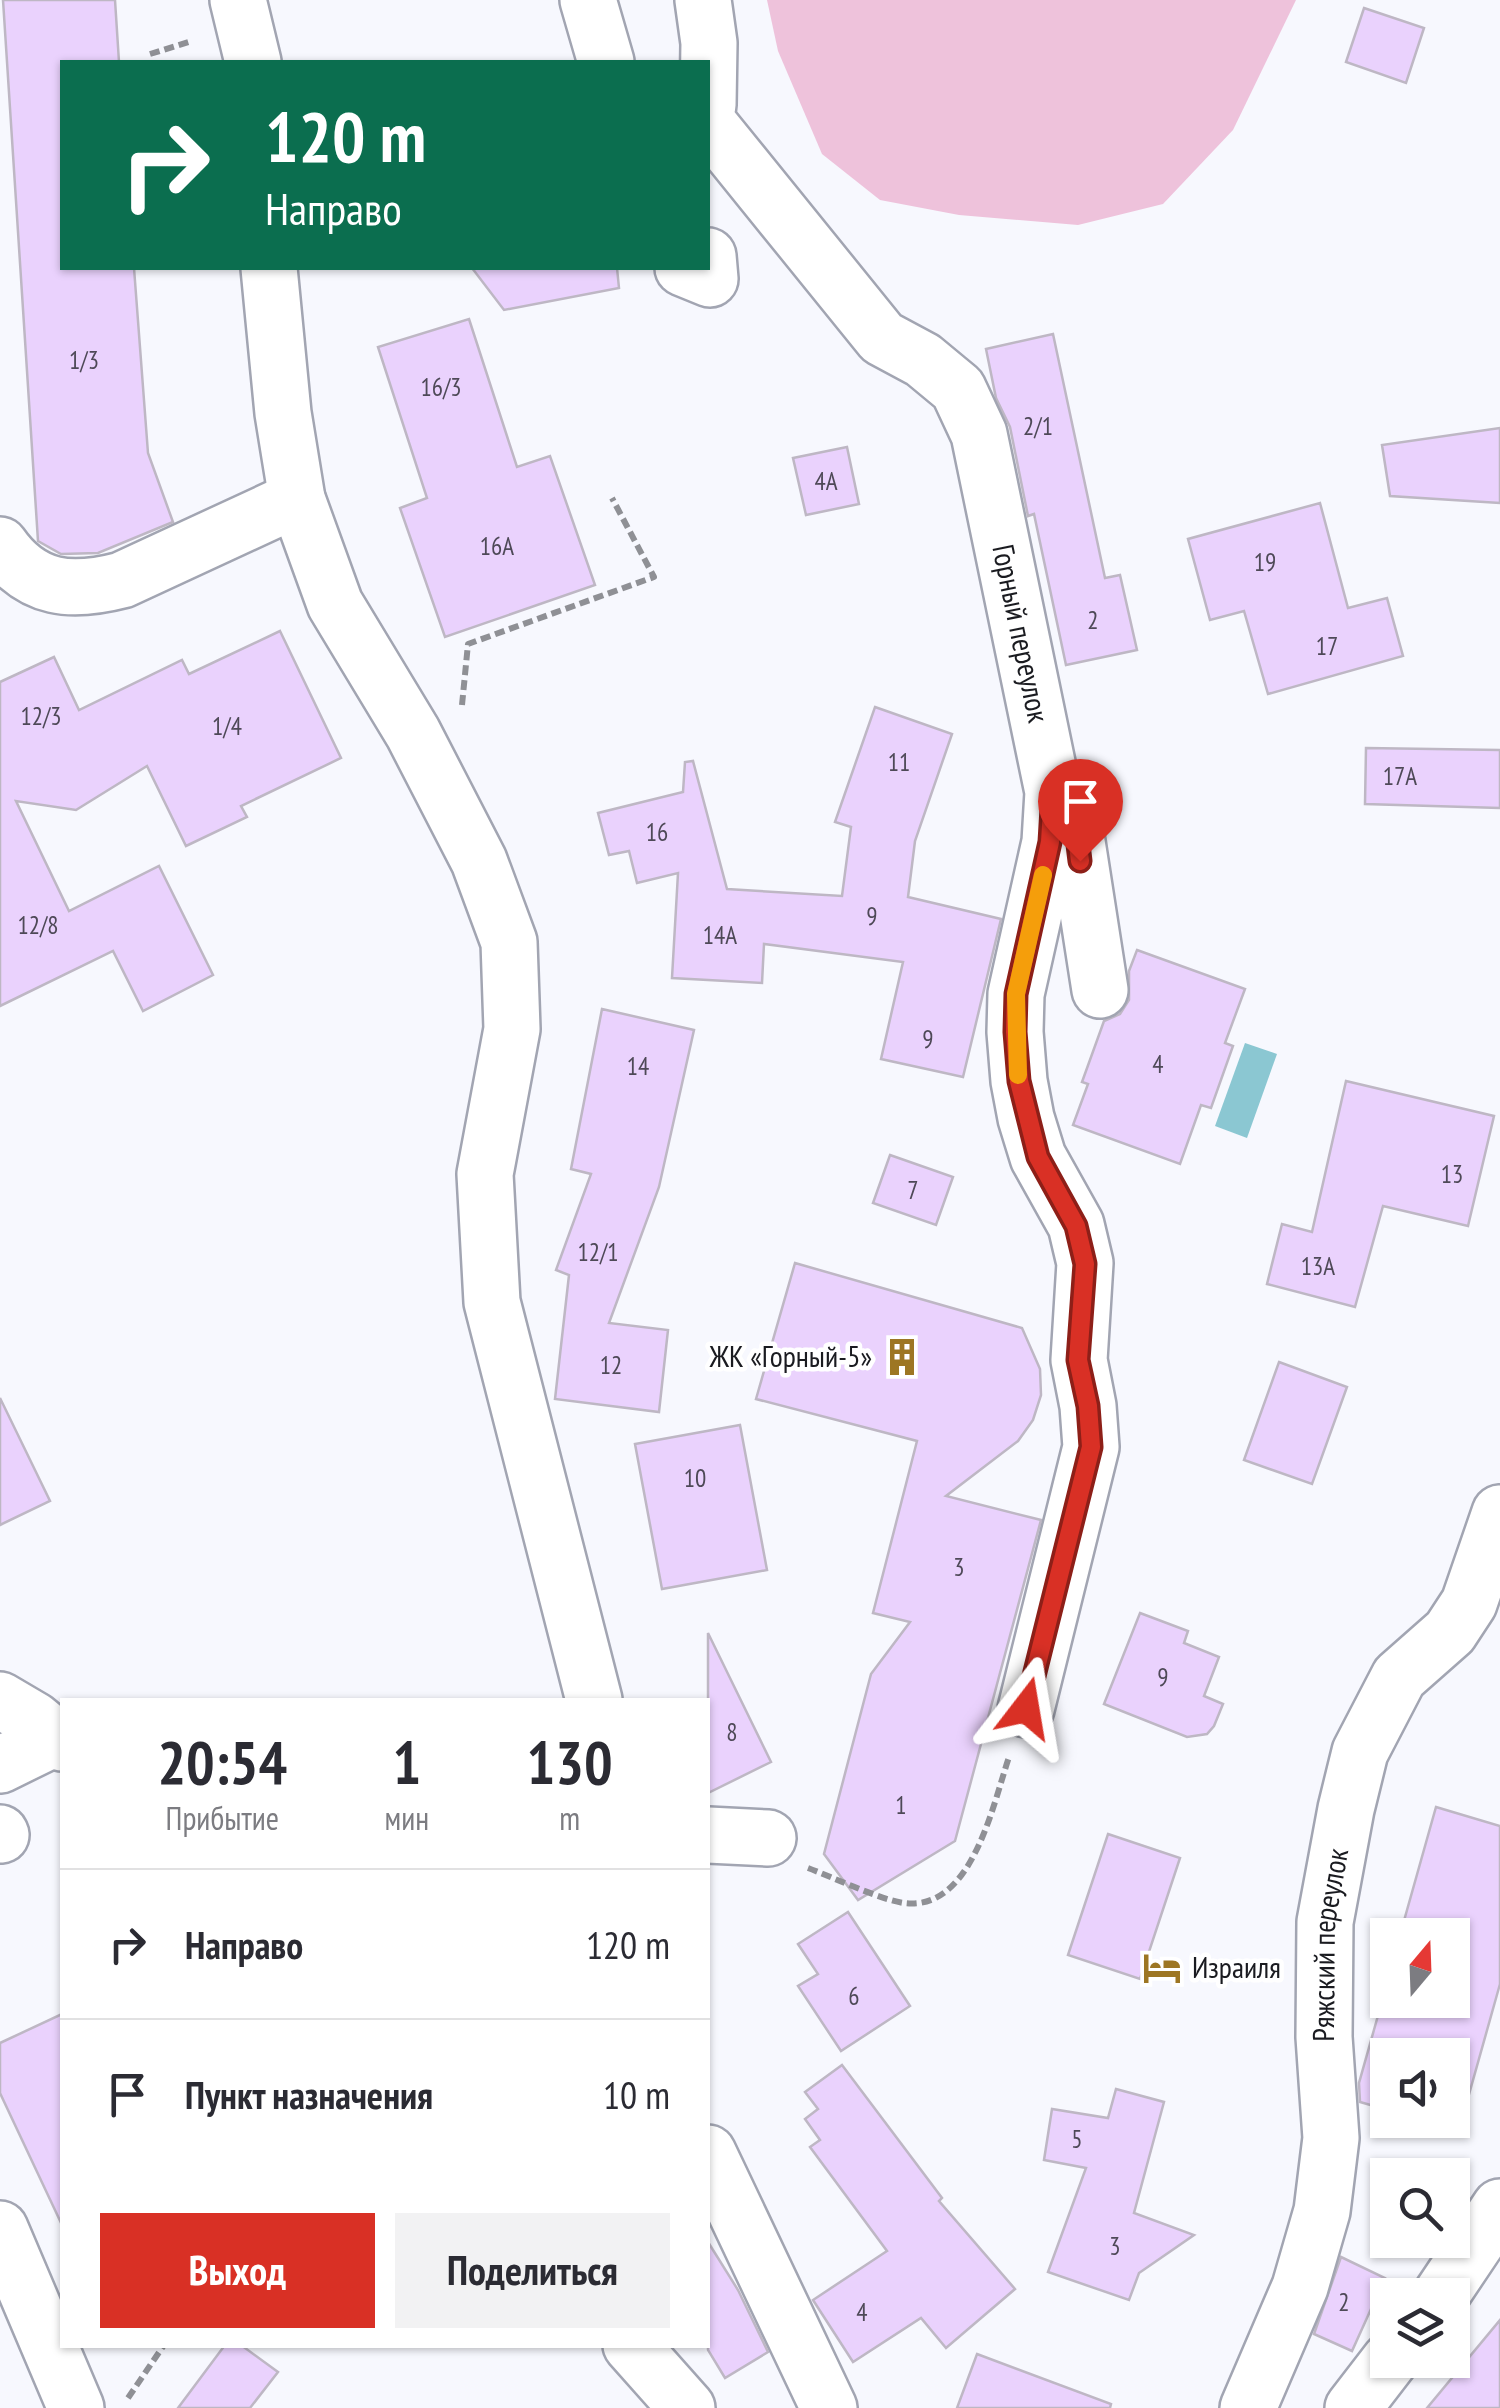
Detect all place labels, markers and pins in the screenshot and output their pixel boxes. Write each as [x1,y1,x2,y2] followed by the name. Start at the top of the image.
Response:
[1038,759,1123,862] pin
[708,1336,872,1375] place label: ЖК «Горный-5»
[881,1336,923,1378] building icon: ЖК «Горный-5»
[1141,1947,1183,1989] hotel icon: Израиля
[1192,1947,1281,1986] place label: Израиля

